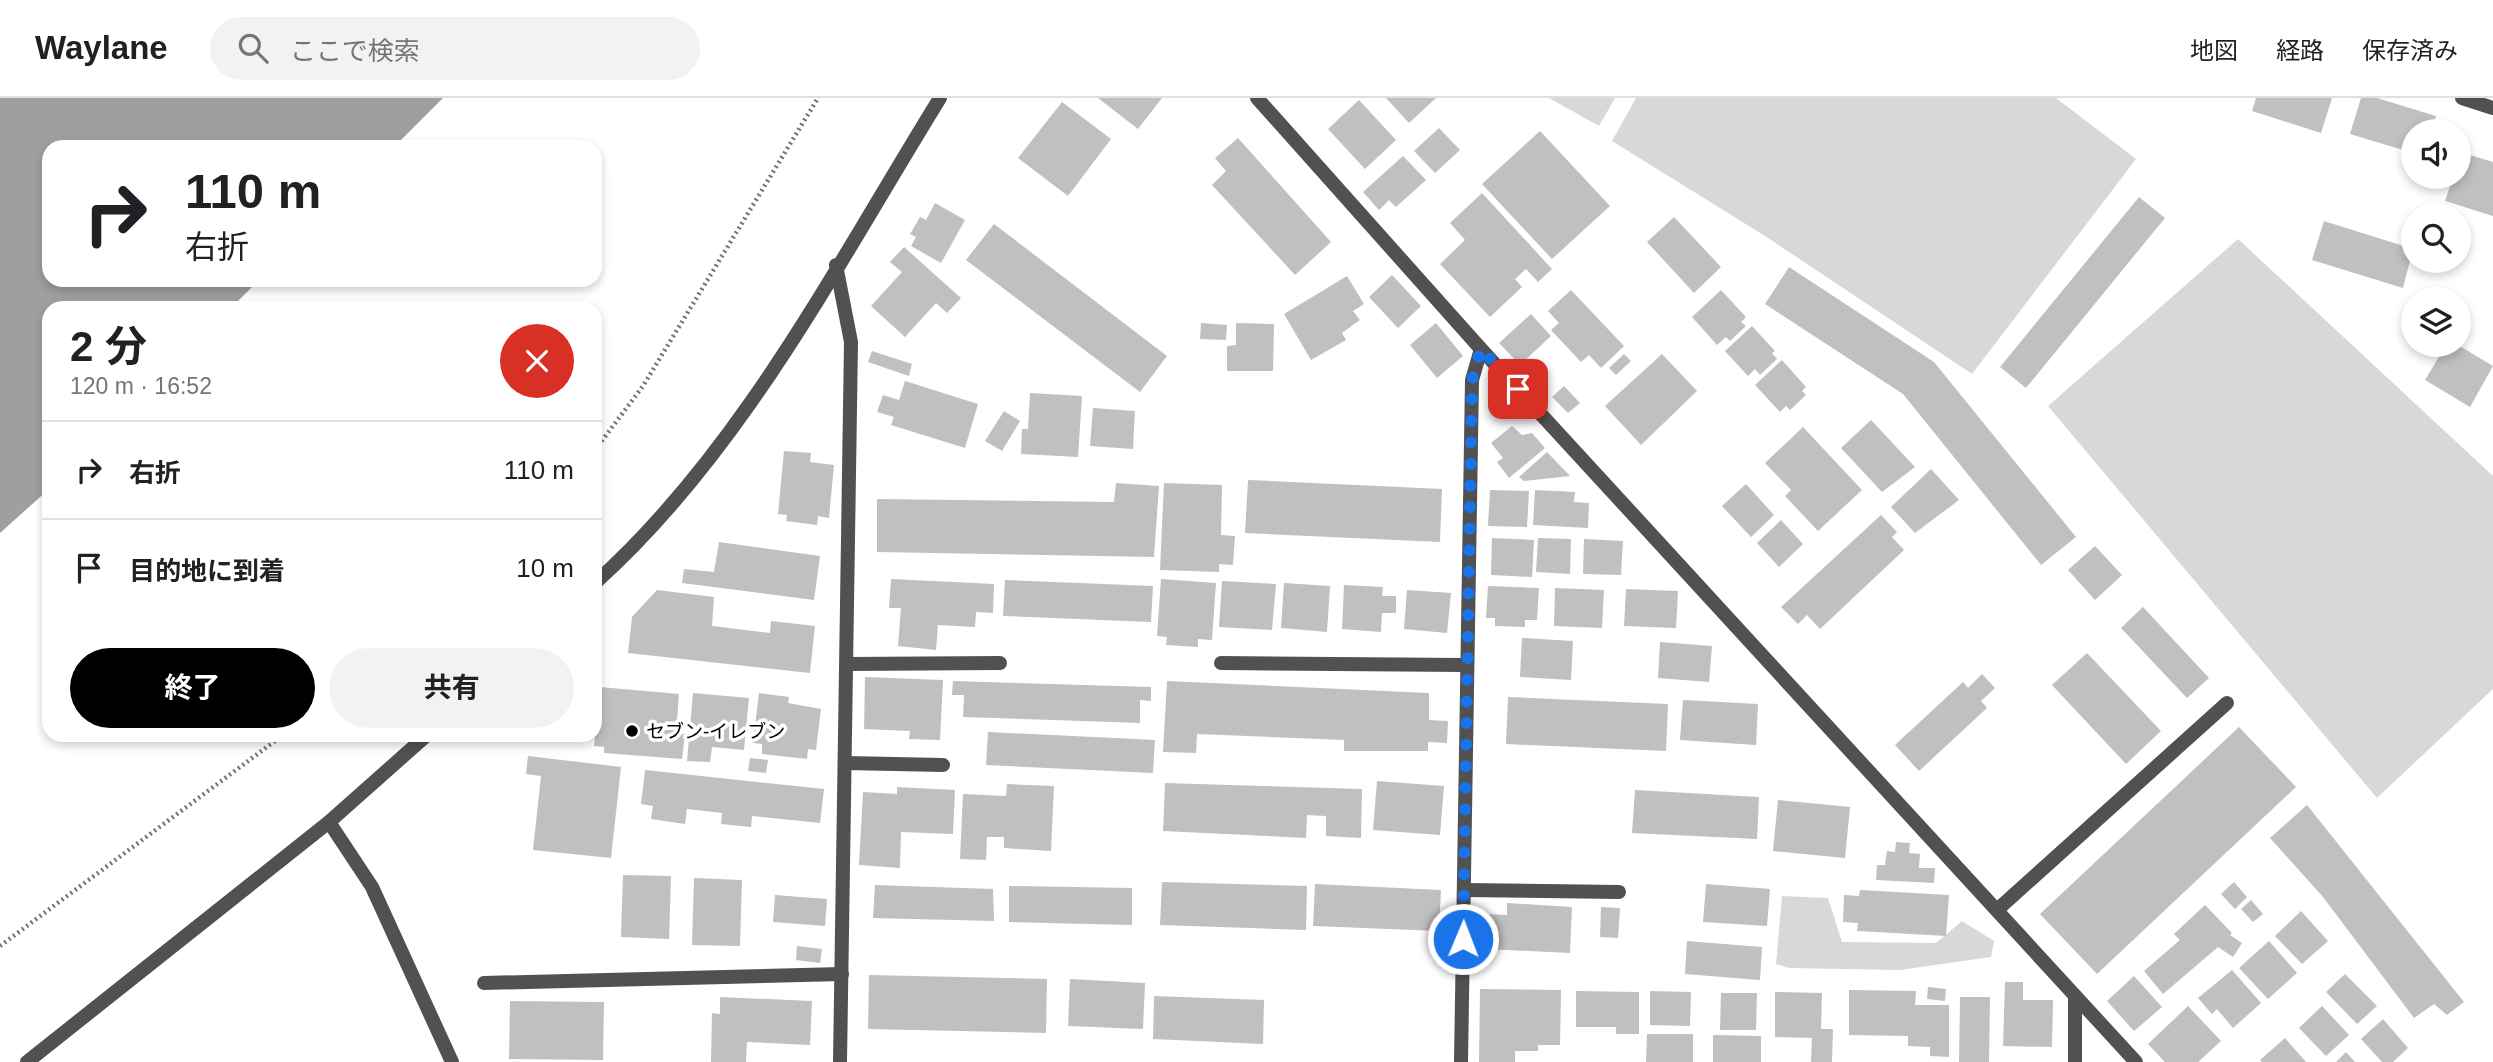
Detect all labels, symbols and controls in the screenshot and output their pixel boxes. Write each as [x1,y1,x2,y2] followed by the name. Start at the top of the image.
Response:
[210,17,700,80] search box
[35,29,168,66] text: Waylane
[234,29,272,67] icon: search
[290,36,420,66] text: ここで検索
[2190,37,2238,64] text: 地図
[2276,37,2324,64] text: 経路
[2362,37,2458,64] text: 保存済み
[2401,119,2471,357] map controls
[2401,119,2471,189] button: sound
[185,164,321,218] text: 110 m
[70,168,161,259] icon: right
[2401,203,2471,273] button: search
[185,229,249,265] text: 右折
[2401,287,2471,357] button: layers
[70,323,147,370] text: 2 分
[500,324,574,398] button: close
[1488,359,1548,419] pin
[1499,370,1537,408] icon: arrive
[70,373,212,399] text: 120 m · 16:52
[70,451,108,489] icon: right
[504,455,574,485] text: 110 m
[129,458,181,488] text: 右折
[70,549,108,587] icon: arrive
[516,553,574,583] text: 10 m
[129,556,285,586] text: 目的地に到着
[70,648,315,728] button: 終了
[329,648,574,728] button: 共有
[646,721,785,742] place label: セブン-イレブン
[624,723,640,739] marker: セブン-イレブン
[1426,902,1500,976] position arrow

